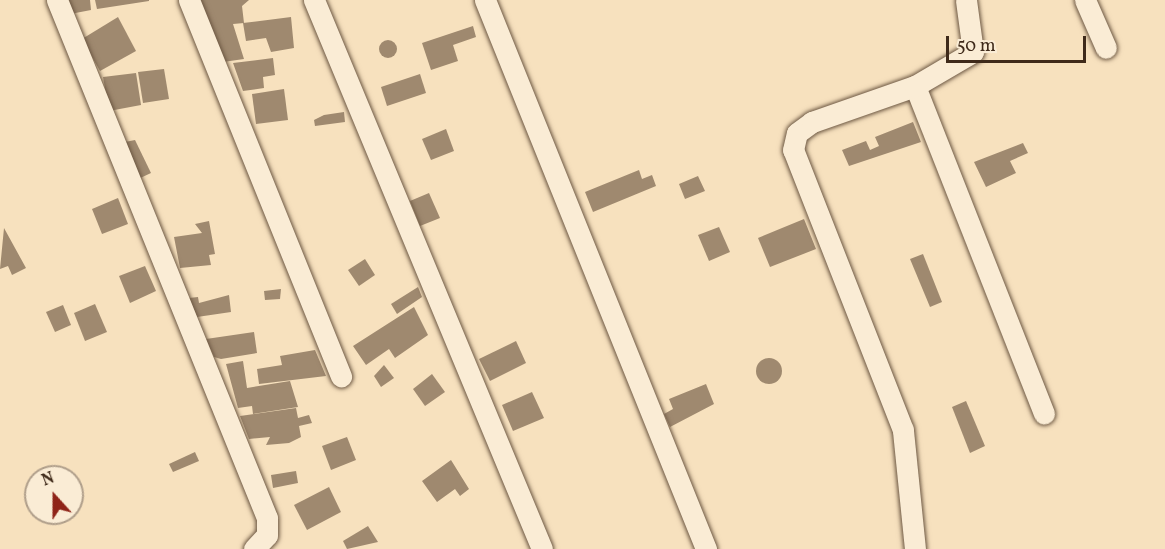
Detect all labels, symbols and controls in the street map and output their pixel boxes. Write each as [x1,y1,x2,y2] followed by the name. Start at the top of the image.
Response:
[949,24,1088,62] scale bar
[957,34,996,59] text: 50 m
[24,465,84,525] north arrow
[39,468,58,492] text: N

